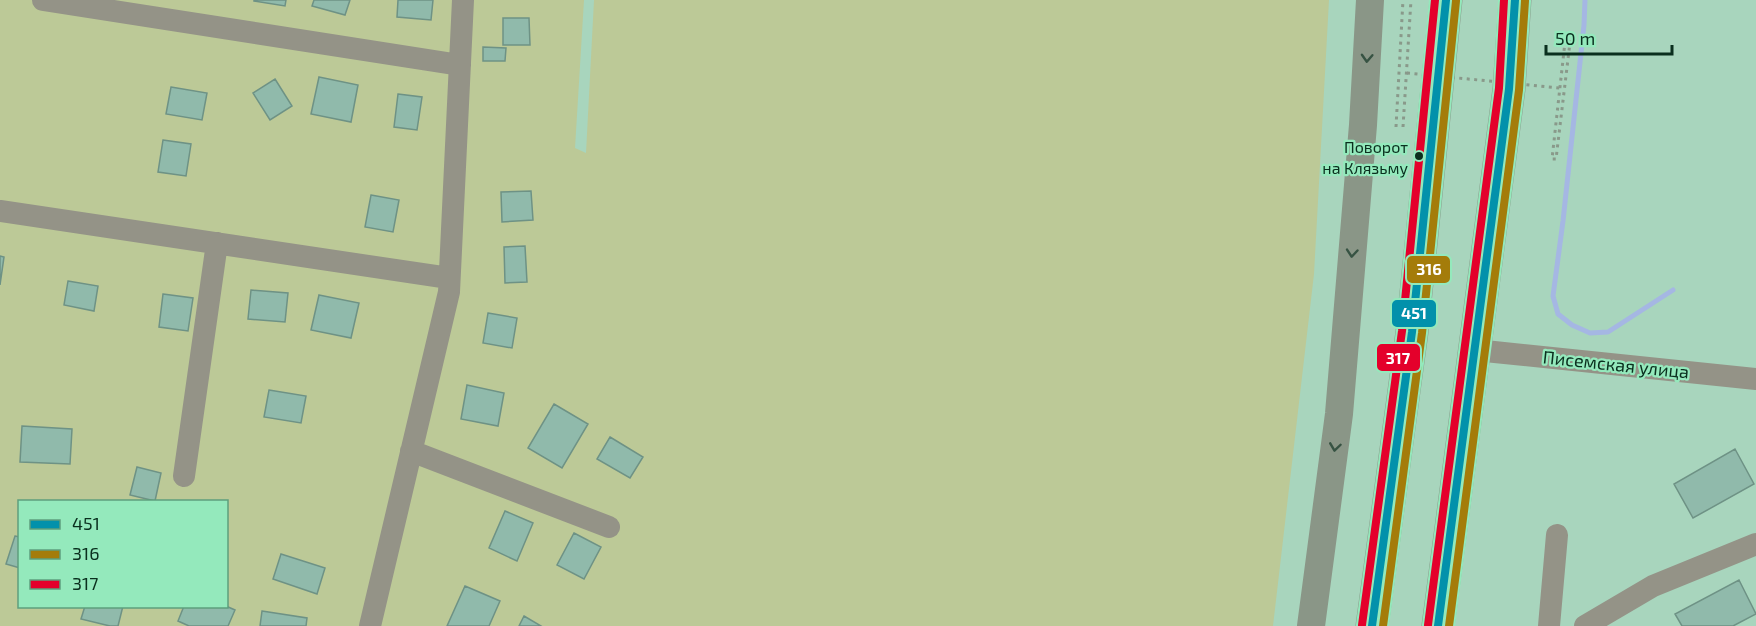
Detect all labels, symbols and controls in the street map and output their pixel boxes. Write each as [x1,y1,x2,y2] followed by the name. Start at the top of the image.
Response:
[1546,18,1672,56] scale bar
[1555,27,1595,49] text: 50 m
[1360,54,1373,63] one-way arrow
[1322,137,1408,178] place label: Поворот на Клязьму
[1413,150,1425,162] marker: Поворот на Клязьму
[1346,248,1359,257] one-way arrow
[1406,255,1451,284] line badge: 316
[1416,259,1442,278] text: 316
[1391,299,1437,328] line badge: 451
[1401,303,1427,322] text: 451
[1376,343,1421,372] line badge: 317
[1542,345,1690,383] street label: Писемская улица
[1386,348,1411,367] text: 317
[1329,442,1341,452] one-way arrow
[18,500,228,608] legend
[72,512,100,534] text: 451
[72,542,99,564] text: 316
[72,572,98,594] text: 317

